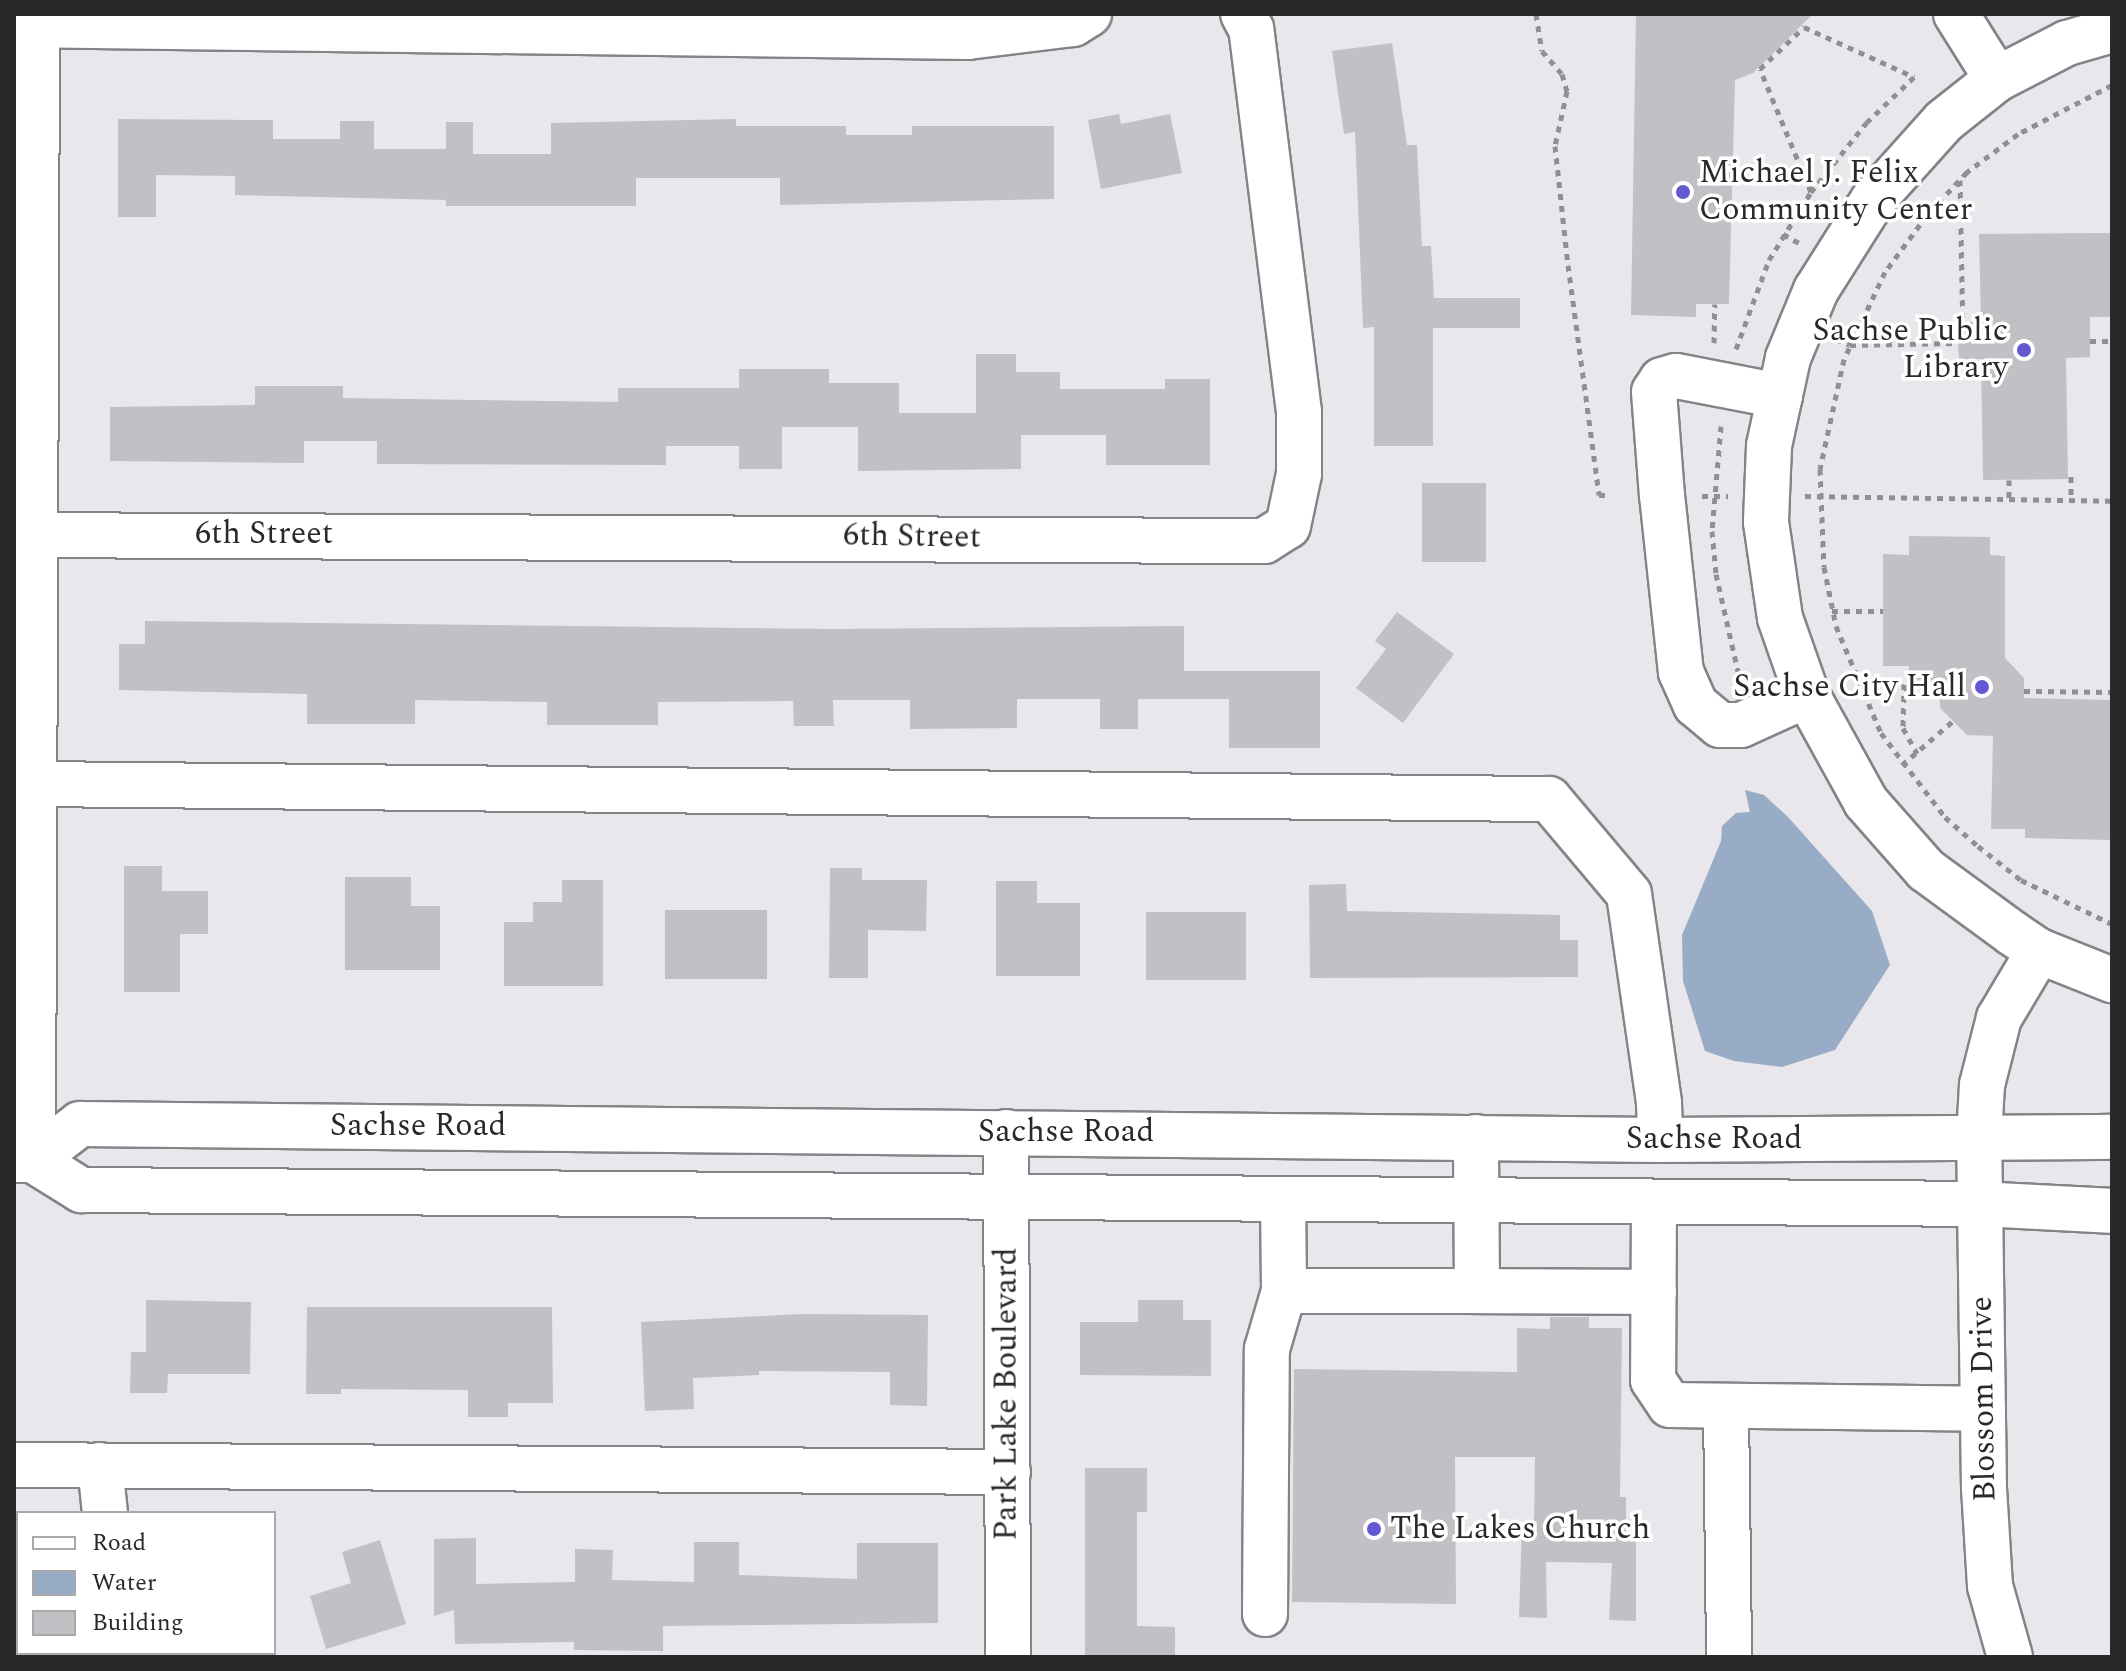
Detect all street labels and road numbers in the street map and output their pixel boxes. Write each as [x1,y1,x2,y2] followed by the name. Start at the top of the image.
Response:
[195,515,333,553] street label: 6th Street
[843,517,981,557] street label: 6th Street
[330,1107,506,1145] street label: Sachse Road
[978,1113,1154,1151] street label: Sachse Road
[1626,1120,1802,1158] street label: Sachse Road
[988,1247,1026,1541] street label: Park Lake Boulevard
[1963,1296,2005,1502] street label: Blossom Drive

